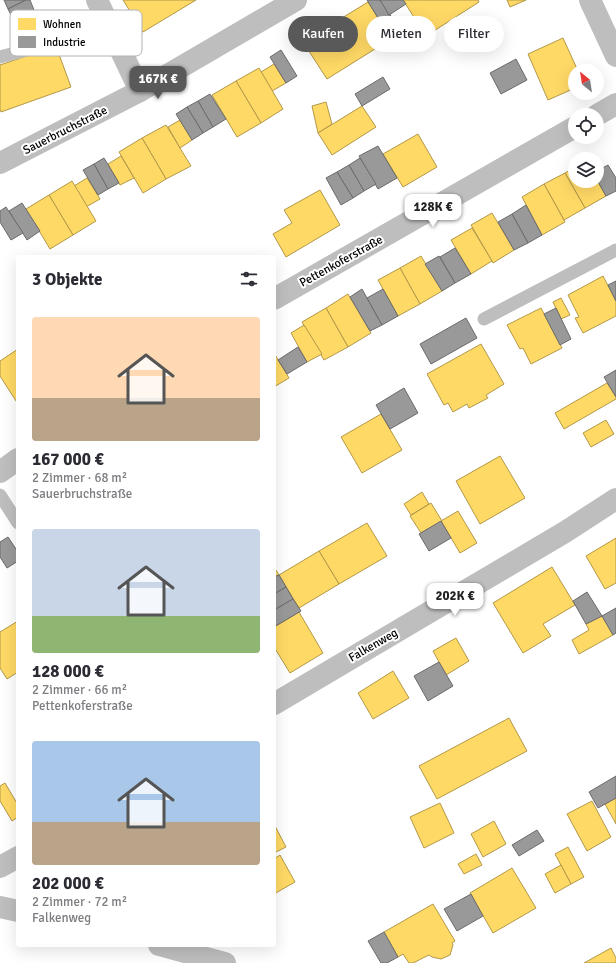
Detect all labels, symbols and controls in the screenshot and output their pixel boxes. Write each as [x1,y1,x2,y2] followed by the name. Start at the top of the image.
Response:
[10,10,142,56] legend
[288,16,358,52] chip: Kaufen
[366,16,436,52] chip: Mieten
[444,16,504,52] chip: Filter
[43,18,81,31] text: Wohnen
[43,36,85,49] text: Industrie
[568,64,604,100] north arrow
[568,64,604,188] map controls
[125,66,191,100] pin: 167K €
[138,71,178,87] text: 167K €
[21,103,110,158] street label: Sauerbruchstraße
[568,108,604,144] button: locate
[568,152,604,188] button: layers
[400,194,466,228] pin: 128K €
[413,199,453,215] text: 128K €
[297,232,386,291] street label: Pettenkoferstraße
[238,268,260,290] icon: filters
[32,269,103,290] text: 3 Objekte
[110,343,182,415] icon: home
[32,449,104,470] text: 167 000 €
[32,470,127,486] text: 2 Zimmer · 68 m²
[32,486,132,502] text: Sauerbruchstraße
[110,555,182,627] icon: home
[422,583,488,617] pin: 202K €
[435,588,475,604] text: 202K €
[346,625,401,666] street label: Falkenweg
[32,661,104,682] text: 128 000 €
[32,682,127,698] text: 2 Zimmer · 66 m²
[32,698,133,714] text: Pettenkoferstraße
[110,767,182,839] icon: home
[32,873,104,894] text: 202 000 €
[32,894,127,910] text: 2 Zimmer · 72 m²
[32,910,91,926] text: Falkenweg

